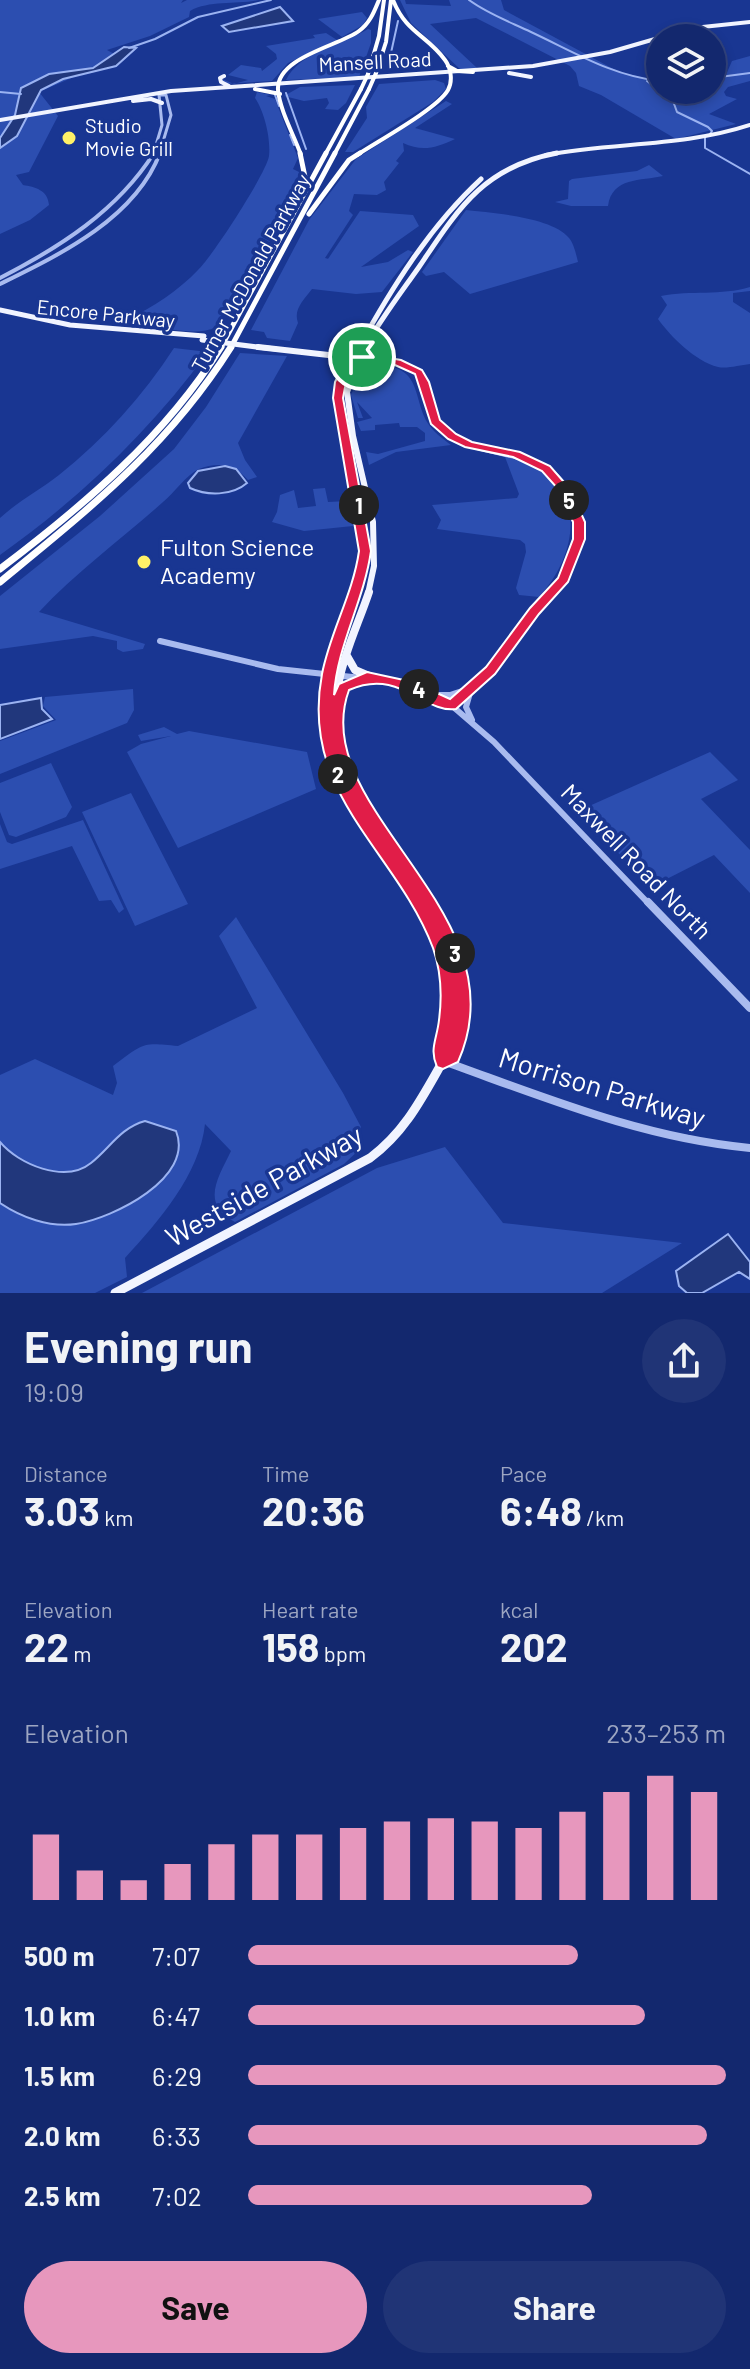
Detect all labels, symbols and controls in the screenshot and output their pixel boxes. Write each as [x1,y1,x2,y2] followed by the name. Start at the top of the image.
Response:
[646,24,726,104] map controls
[646,24,726,104] button: layers
[318,46,432,76] street label: Mansell Road
[85,113,173,160] place label: Studio Movie Grill
[60,129,78,147] marker: Studio Movie Grill
[186,169,315,376] street label: Turner McDonald Parkway
[36,294,176,332] street label: Encore Parkway
[328,323,396,391] pin
[340,335,384,379] icon: arrive
[549,480,589,520] pin: 5
[339,485,379,525] pin: 1
[563,487,575,513] text: 5
[355,492,363,518] text: 1
[160,532,314,589] place label: Fulton Science Academy
[135,553,153,571] marker: Fulton Science Academy
[399,669,439,709] pin: 4
[412,676,426,702] text: 4
[318,754,358,794] pin: 2
[332,761,344,787] text: 2
[556,777,718,945] street label: Maxwell Road North
[435,933,475,973] pin: 3
[449,940,461,966] text: 3
[495,1039,710,1135] street label: Morrison Parkway
[159,1117,368,1253] street label: Westside Parkway
[24,1319,253,1372] text: Evening run
[642,1319,726,1403] button: share
[24,1376,84,1407] text: 19:09
[24,1460,108,1486] text: Distance
[262,1460,310,1486] text: Time
[500,1460,547,1486] text: Pace
[24,1486,100,1534] text: 3.03
[262,1486,365,1534] text: 20:36
[500,1486,582,1534] text: 6:48
[100,1504,133,1530] text: km
[582,1504,624,1530] text: /km
[24,1596,113,1622] text: Elevation
[262,1596,359,1622] text: Heart rate
[500,1596,538,1622] text: kcal
[24,1622,69,1670] text: 22
[262,1622,319,1670] text: 158
[500,1622,568,1670] text: 202
[69,1640,91,1666] text: m
[319,1640,366,1666] text: bpm
[24,1717,129,1748] text: Elevation
[606,1717,726,1748] text: 233–253 m
[24,1940,95,1971] text: 500 m
[152,1940,200,1971] text: 7:07
[24,2000,95,2031] text: 1.0 km
[152,2000,200,2031] text: 6:47
[24,2060,95,2091] text: 1.5 km
[152,2060,202,2091] text: 6:29
[24,2120,101,2151] text: 2.0 km
[152,2120,201,2151] text: 6:33
[24,2180,100,2211] text: 2.5 km
[152,2180,202,2211] text: 7:02
[24,2261,367,2353] button: Save
[383,2261,726,2353] button: Share

